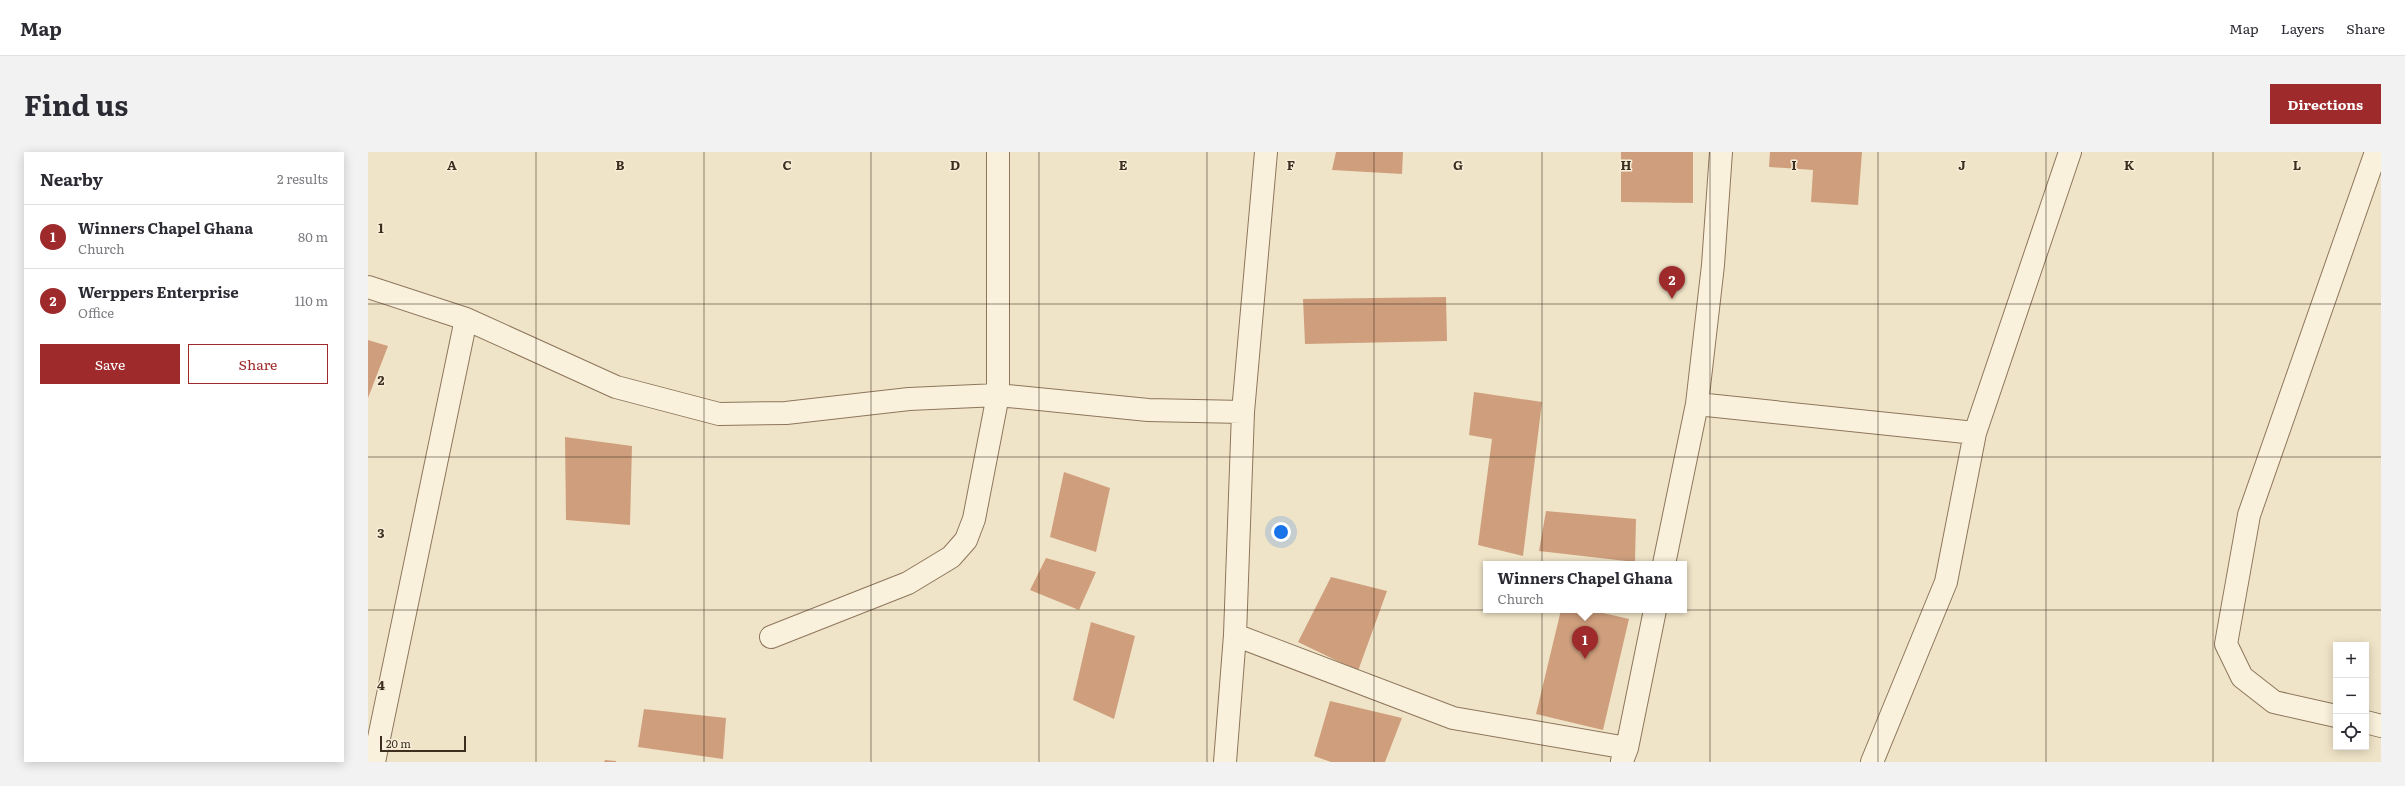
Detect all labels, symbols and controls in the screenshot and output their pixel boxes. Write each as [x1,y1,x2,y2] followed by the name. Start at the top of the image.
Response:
[20,14,62,42] text: Map
[2229,18,2259,38] text: Map
[2281,18,2324,38] text: Layers
[2346,18,2385,38] text: Share
[24,83,128,125] text: Find us
[2270,84,2381,124] button: Directions
[447,155,457,174] text: A
[616,155,625,174] text: B
[782,155,792,174] text: C
[950,155,960,174] text: D
[1119,155,1128,174] text: E
[1287,155,1295,174] text: F
[1453,155,1463,174] text: G
[1621,155,1632,174] text: H
[1791,155,1797,174] text: I
[1958,155,1966,174] text: J
[2124,155,2135,174] text: K
[2293,155,2301,174] text: L
[40,166,103,191] text: Nearby
[277,169,328,188] text: 2 results
[78,216,253,239] text: Winners Chapel Ghana
[378,218,384,237] text: 1
[50,227,56,246] text: 1
[298,227,328,246] text: 80 m
[78,239,125,258] text: Church
[1659,266,1685,299] pin: 2
[78,280,239,303] text: Werppers Enterprise
[50,291,56,310] text: 2
[295,291,328,310] text: 110 m
[78,303,114,322] text: Office
[40,344,180,384] button: Save
[188,344,328,384] button: Share
[378,370,385,389] text: 2
[1271,522,1291,542] your location
[377,523,385,542] text: 3
[1483,561,1687,613] popup
[1497,566,1673,589] text: Winners Chapel Ghana
[1497,589,1544,608] text: Church
[1572,626,1598,659] pin: 1
[2333,642,2369,750] map controls
[2333,642,2369,678] button: +
[377,675,385,694] text: 4
[2333,678,2369,714] button: −
[2333,714,2369,750] button: locate
[380,734,466,753] scale bar
[386,735,411,751] text: 20 m

